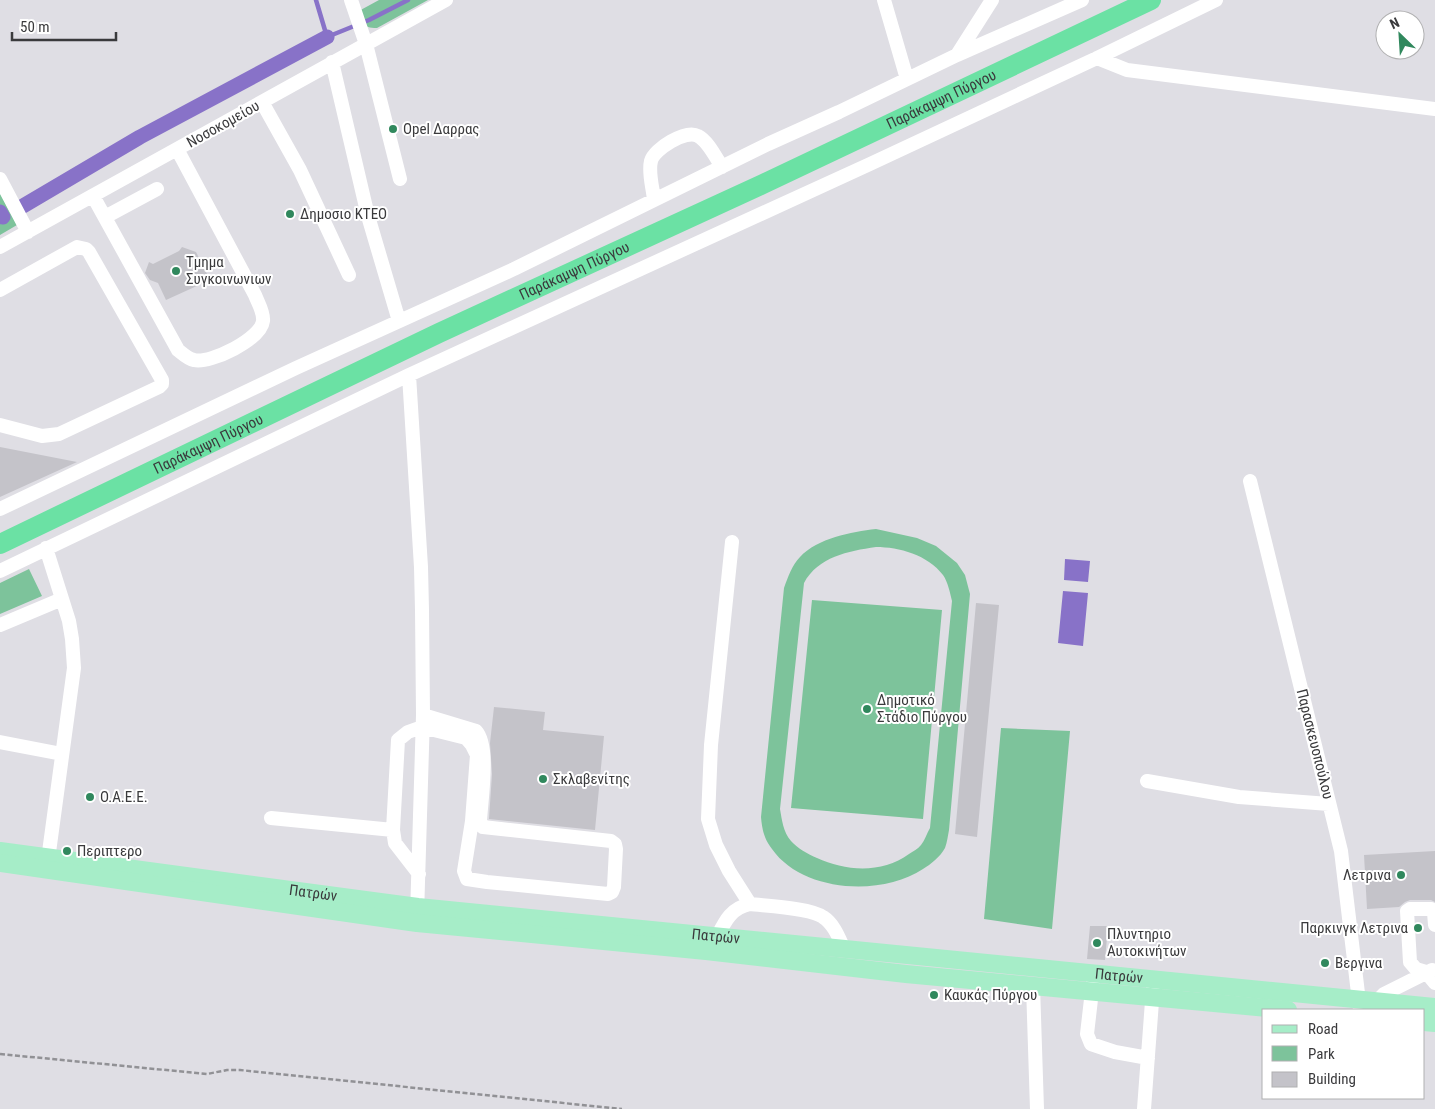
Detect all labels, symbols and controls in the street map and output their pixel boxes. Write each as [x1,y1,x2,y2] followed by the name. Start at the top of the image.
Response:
[12,10,116,42] scale bar
[1375,10,1425,60] north arrow
[1387,14,1402,32] text: N
[20,18,50,36] text: 50 m
[883,66,999,133] street label: Παράκαμψη Πύργου
[183,97,263,151] street label: Νοσοκομείου
[403,120,479,138] place label: Opel Δαρρας
[387,123,399,135] marker: Opel Δαρρας
[300,205,387,223] place label: Δημοσιο ΚΤΕΟ
[284,208,296,220] marker: Δημοσιο ΚΤΕΟ
[516,238,632,304] street label: Παράκαμψη Πύργου
[186,253,272,288] place label: Τμημα Συγκοινωνιων
[170,265,182,277] marker: Τμημα Συγκοινωνιων
[150,410,266,478] street label: Παράκαμψη Πύργου
[1293,687,1337,801] street label: Παρασκευοπούλου
[877,691,967,726] place label: Δημοτικό Στάδιο Πύργου
[861,703,873,715] marker: Δημοτικό Στάδιο Πύργου
[553,770,630,788] place label: Σκλαβενίτης
[537,773,549,785] marker: Σκλαβενίτης
[100,788,148,806] place label: Ο.Α.Ε.Ε.
[84,791,96,803] marker: Ο.Α.Ε.Ε.
[77,842,142,860] place label: Περιπτερο
[61,845,73,857] marker: Περιπτερο
[1343,866,1392,884] place label: Λετρινα
[1395,869,1407,881] marker: Λετρινα
[288,881,339,905] street label: Πατρών
[1300,919,1409,937] place label: Παρκινγκ Λετρινα
[1412,922,1424,934] marker: Παρκινγκ Λετρινα
[691,925,741,948] street label: Πατρών
[1107,925,1187,960] place label: Πλυντηριο Αυτοκινήτων
[1091,937,1103,949] marker: Πλυντηριο Αυτοκινήτων
[1335,954,1383,972] place label: Βεργινα
[1319,957,1331,969] marker: Βεργινα
[1094,965,1144,987] street label: Πατρών
[944,986,1037,1004] place label: Καυκάς Πύργου
[928,989,940,1001] marker: Καυκάς Πύργου
[1262,1009,1425,1099] legend
[1308,1020,1338,1038] text: Road
[1308,1045,1335,1063] text: Park
[1308,1070,1356,1088] text: Building

